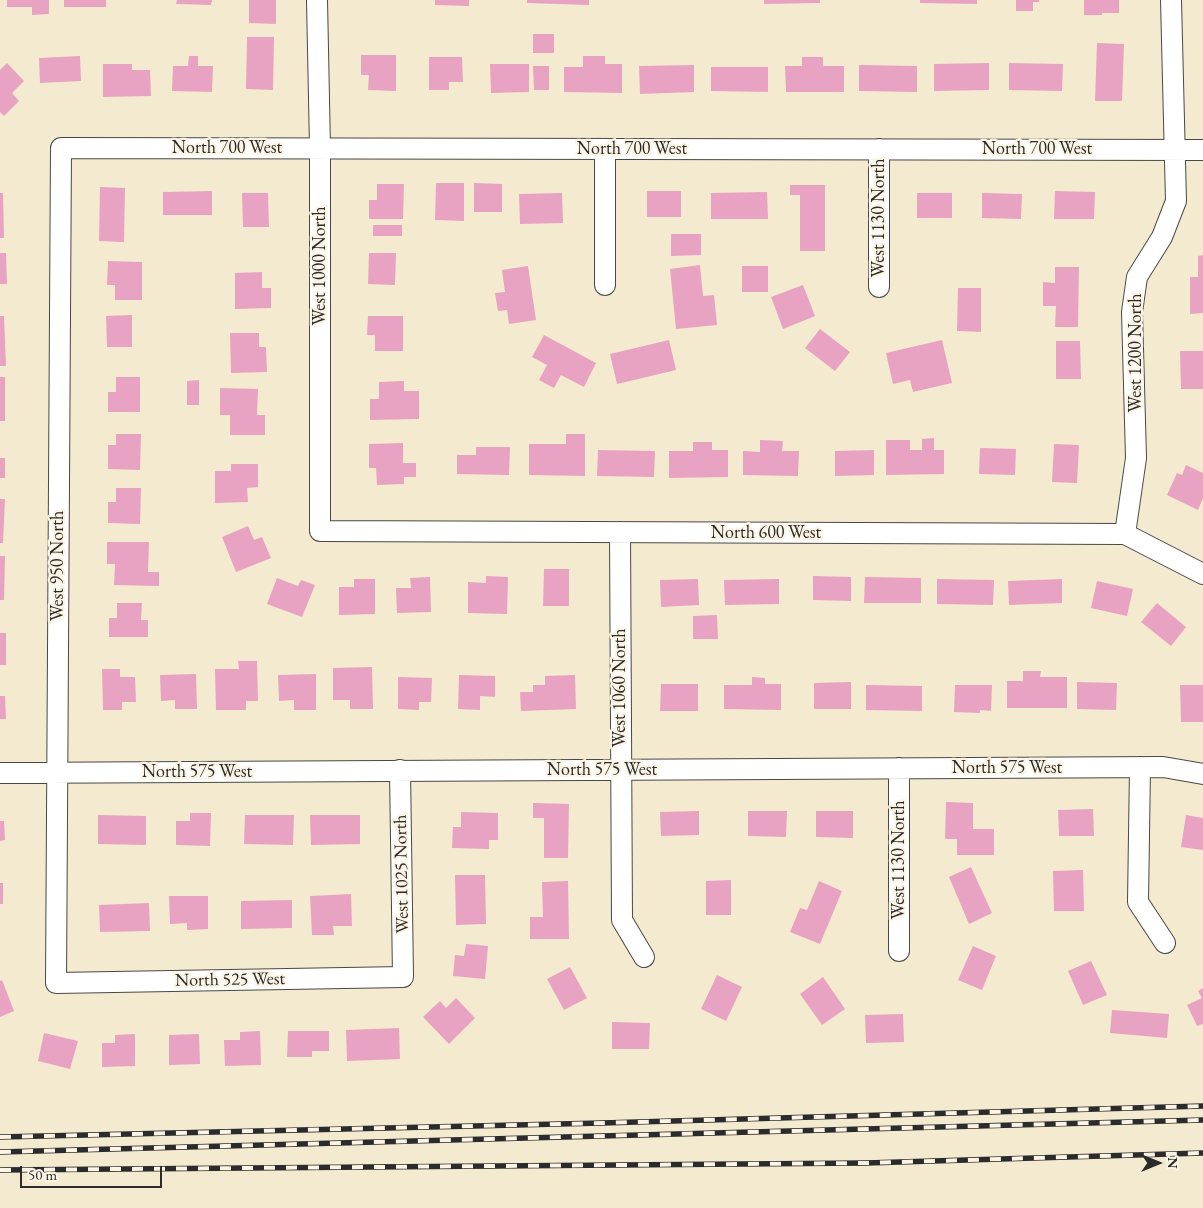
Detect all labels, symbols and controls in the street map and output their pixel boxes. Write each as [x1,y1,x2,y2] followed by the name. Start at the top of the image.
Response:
[172,137,282,159] street label: North 700 West
[577,138,687,160] street label: North 700 West
[982,138,1092,160] street label: North 700 West
[868,158,890,278] street label: West 1130 North
[309,206,331,326] street label: West 1000 North
[1125,293,1147,413] street label: West 1200 North
[47,511,69,621] street label: West 950 North
[711,522,821,544] street label: North 600 West
[609,628,631,748] street label: West 1060 North
[952,757,1062,779] street label: North 575 West
[547,759,657,781] street label: North 575 West
[142,761,252,783] street label: North 575 West
[888,800,910,920] street label: West 1130 North
[390,814,414,934] street label: West 1025 North
[175,968,285,992] street label: North 525 West
[1133,1138,1183,1188] north arrow
[22,1156,165,1188] scale bar
[1164,1157,1182,1169] text: N
[28,1165,57,1184] text: 50 m

